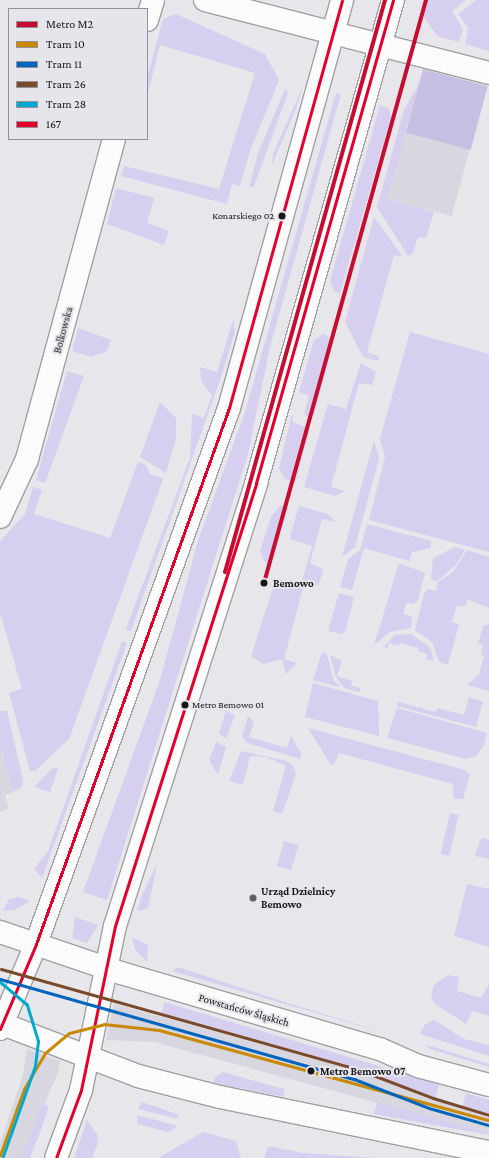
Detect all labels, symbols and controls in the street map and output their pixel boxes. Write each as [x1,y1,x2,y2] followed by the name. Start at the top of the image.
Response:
[8,8,148,140] legend
[46,17,93,31] text: Metro M2
[46,37,85,51] text: Tram 10
[46,57,82,71] text: Tram 11
[46,77,86,91] text: Tram 26
[46,97,86,111] text: Tram 28
[46,117,61,131] text: 167
[212,210,274,222] place label: Konarskiego 02
[277,211,287,221] marker: Konarskiego 02
[50,305,76,355] street label: Bolkowska
[273,576,314,590] place label: Bemowo
[258,577,270,589] marker: Bemowo
[192,699,264,711] place label: Metro Bemowo 01
[180,700,190,710] marker: Metro Bemowo 01
[261,885,335,911] place label: Urząd Dzielnicy Bemowo
[248,893,258,903] marker: Urząd Dzielnicy Bemowo
[197,991,291,1029] street label: Powstańców Śląskich
[320,1064,405,1078] place label: Metro Bemowo 07
[305,1065,317,1077] marker: Metro Bemowo 07

